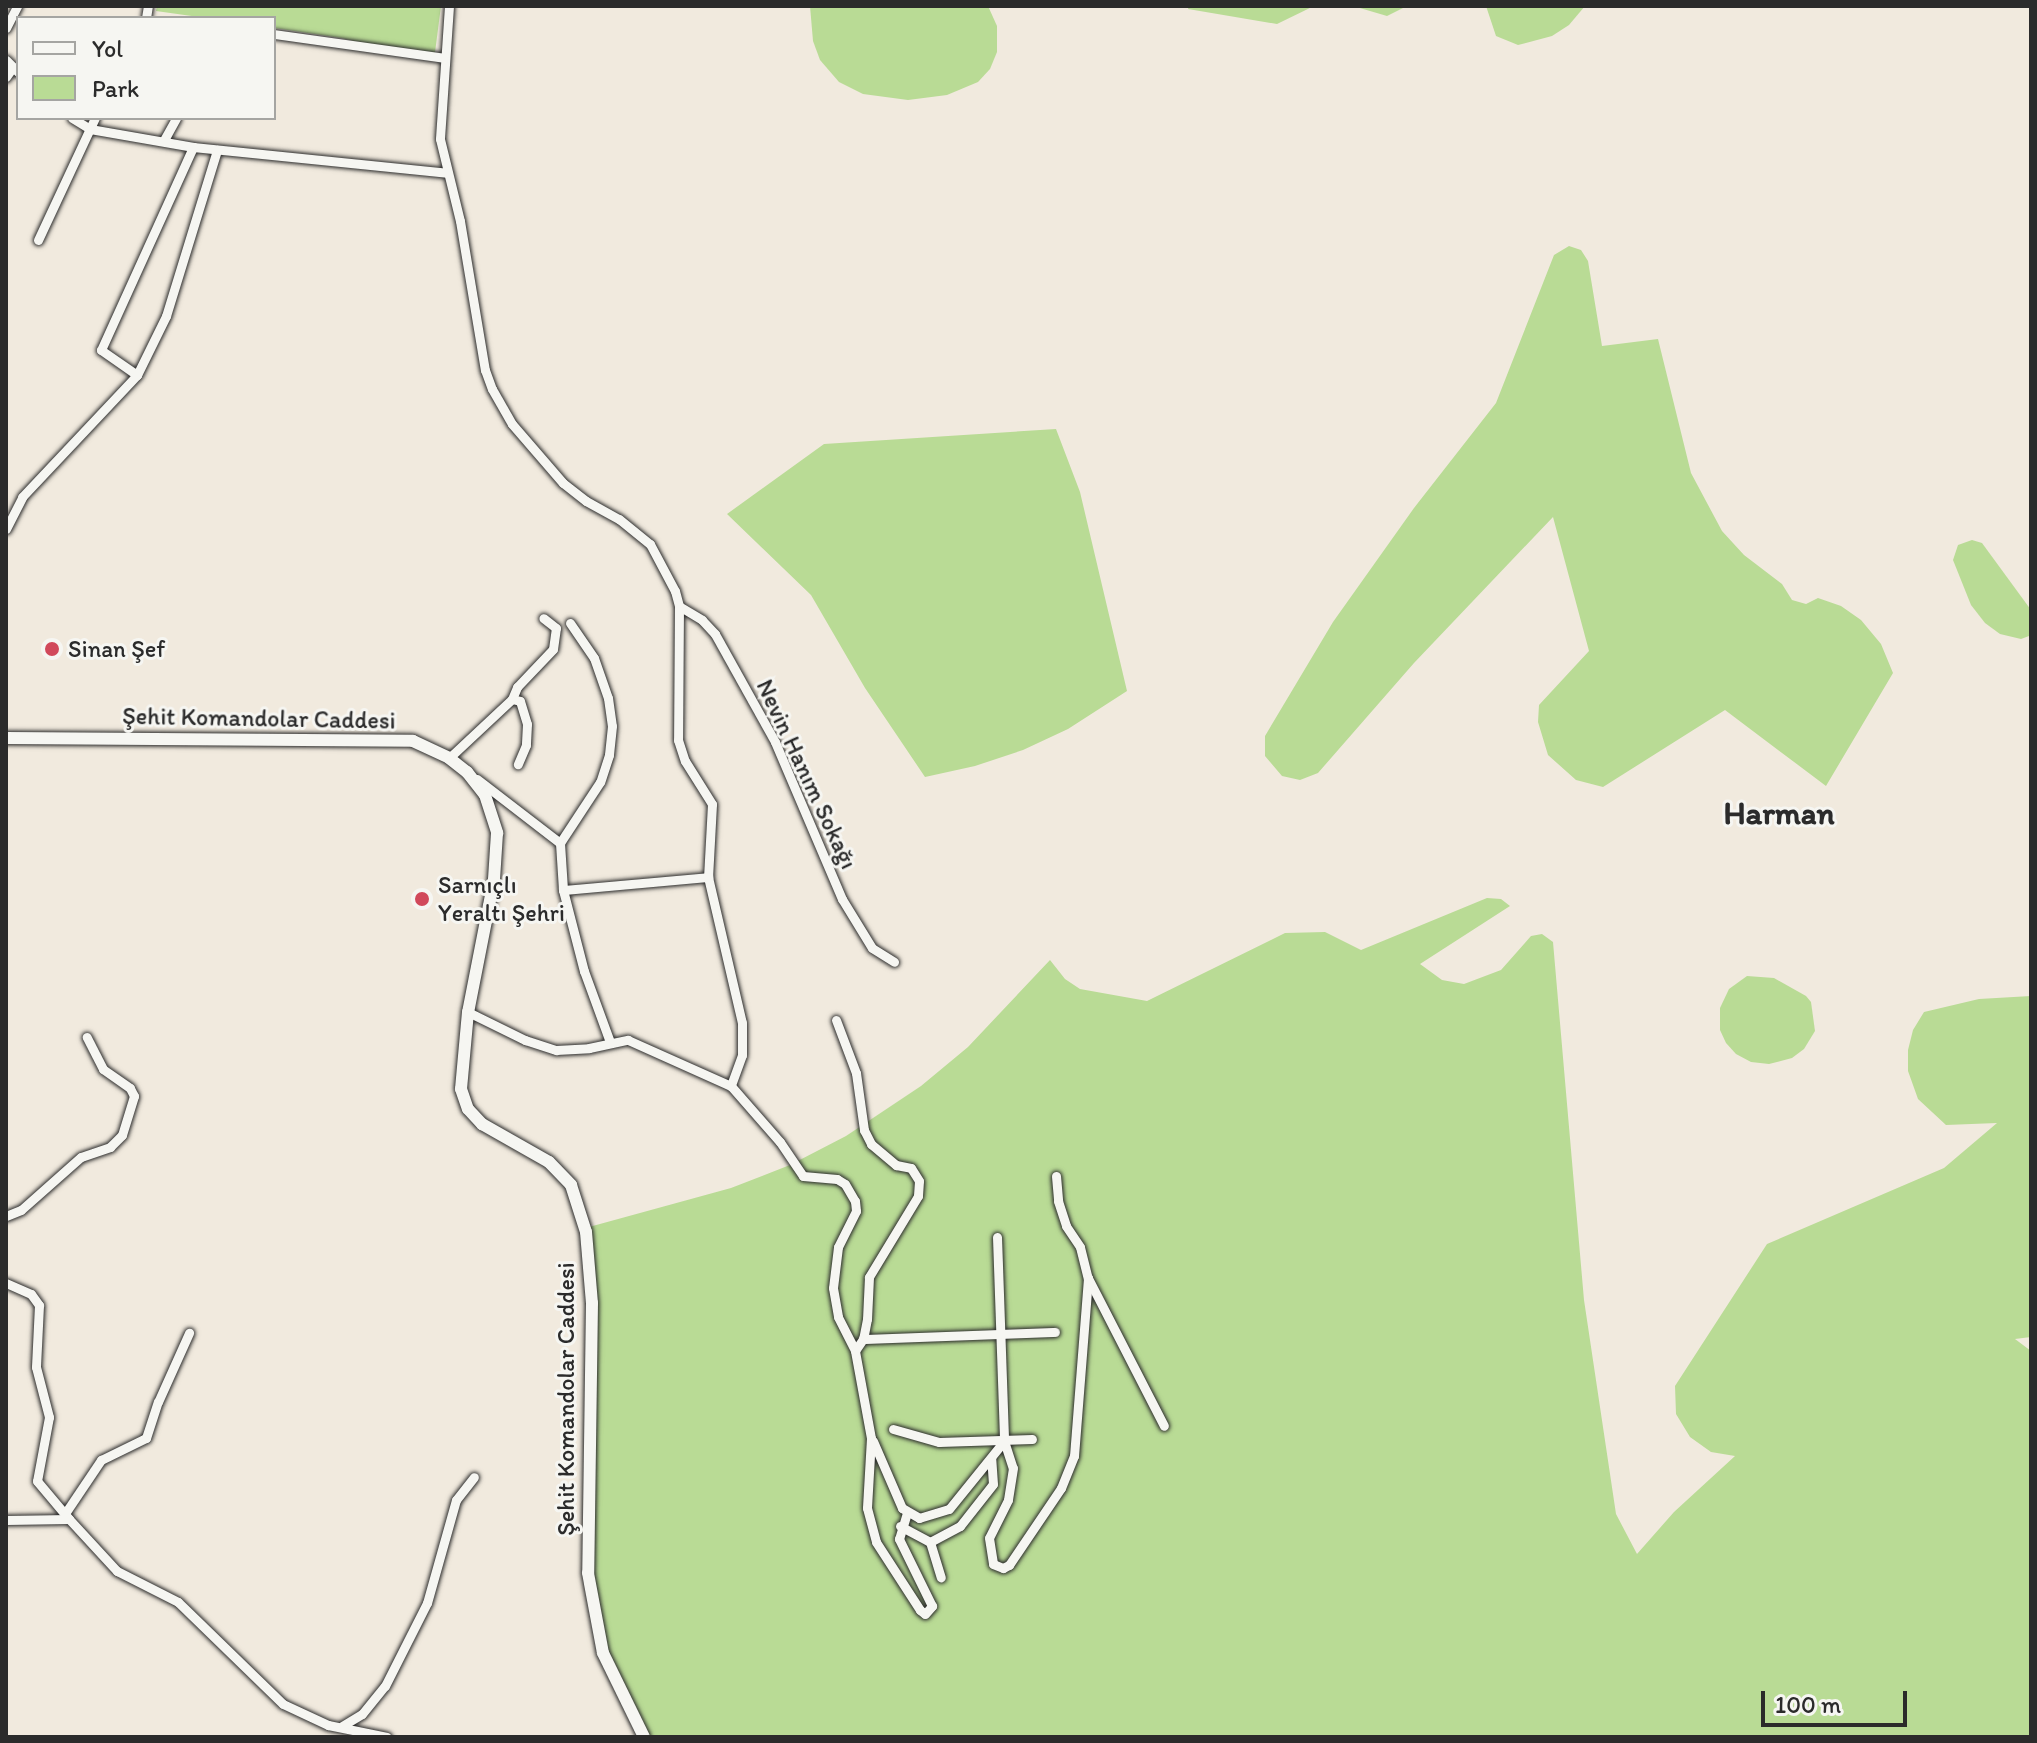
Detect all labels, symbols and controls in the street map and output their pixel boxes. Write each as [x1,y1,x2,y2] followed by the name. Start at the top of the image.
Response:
[16,16,276,120] legend
[92,34,123,63] text: Yol
[92,74,139,103] text: Park
[68,635,165,663] place label: Sinan Şef
[43,640,61,658] marker: Sinan Şef
[750,675,864,873] street label: Nevin Hanım Sokağı
[123,701,395,735] street label: Şehit Komandolar Caddesi
[1723,794,1835,832] district label: Harman
[438,871,565,927] place label: Sarnıçlı Yeraltı Şehri
[413,890,431,908] marker: Sarnıçlı Yeraltı Şehri
[552,1263,580,1535] street label: Şehit Komandolar Caddesi
[1765,1675,1911,1725] scale bar
[1775,1690,1841,1719] text: 100 m

